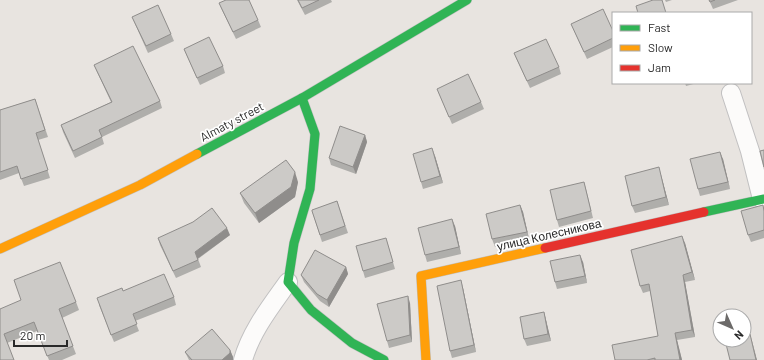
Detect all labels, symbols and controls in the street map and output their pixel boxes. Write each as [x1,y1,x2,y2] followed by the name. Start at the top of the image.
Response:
[612,12,752,84] legend
[648,20,671,34] text: Fast
[648,40,673,54] text: Slow
[648,60,671,74] text: Jam
[197,99,266,144] street label: Almaty street
[495,215,603,254] street label: улица Колесникова
[712,308,752,348] north arrow
[14,322,67,348] scale bar
[20,328,46,342] text: 20 m
[732,328,747,343] text: N

